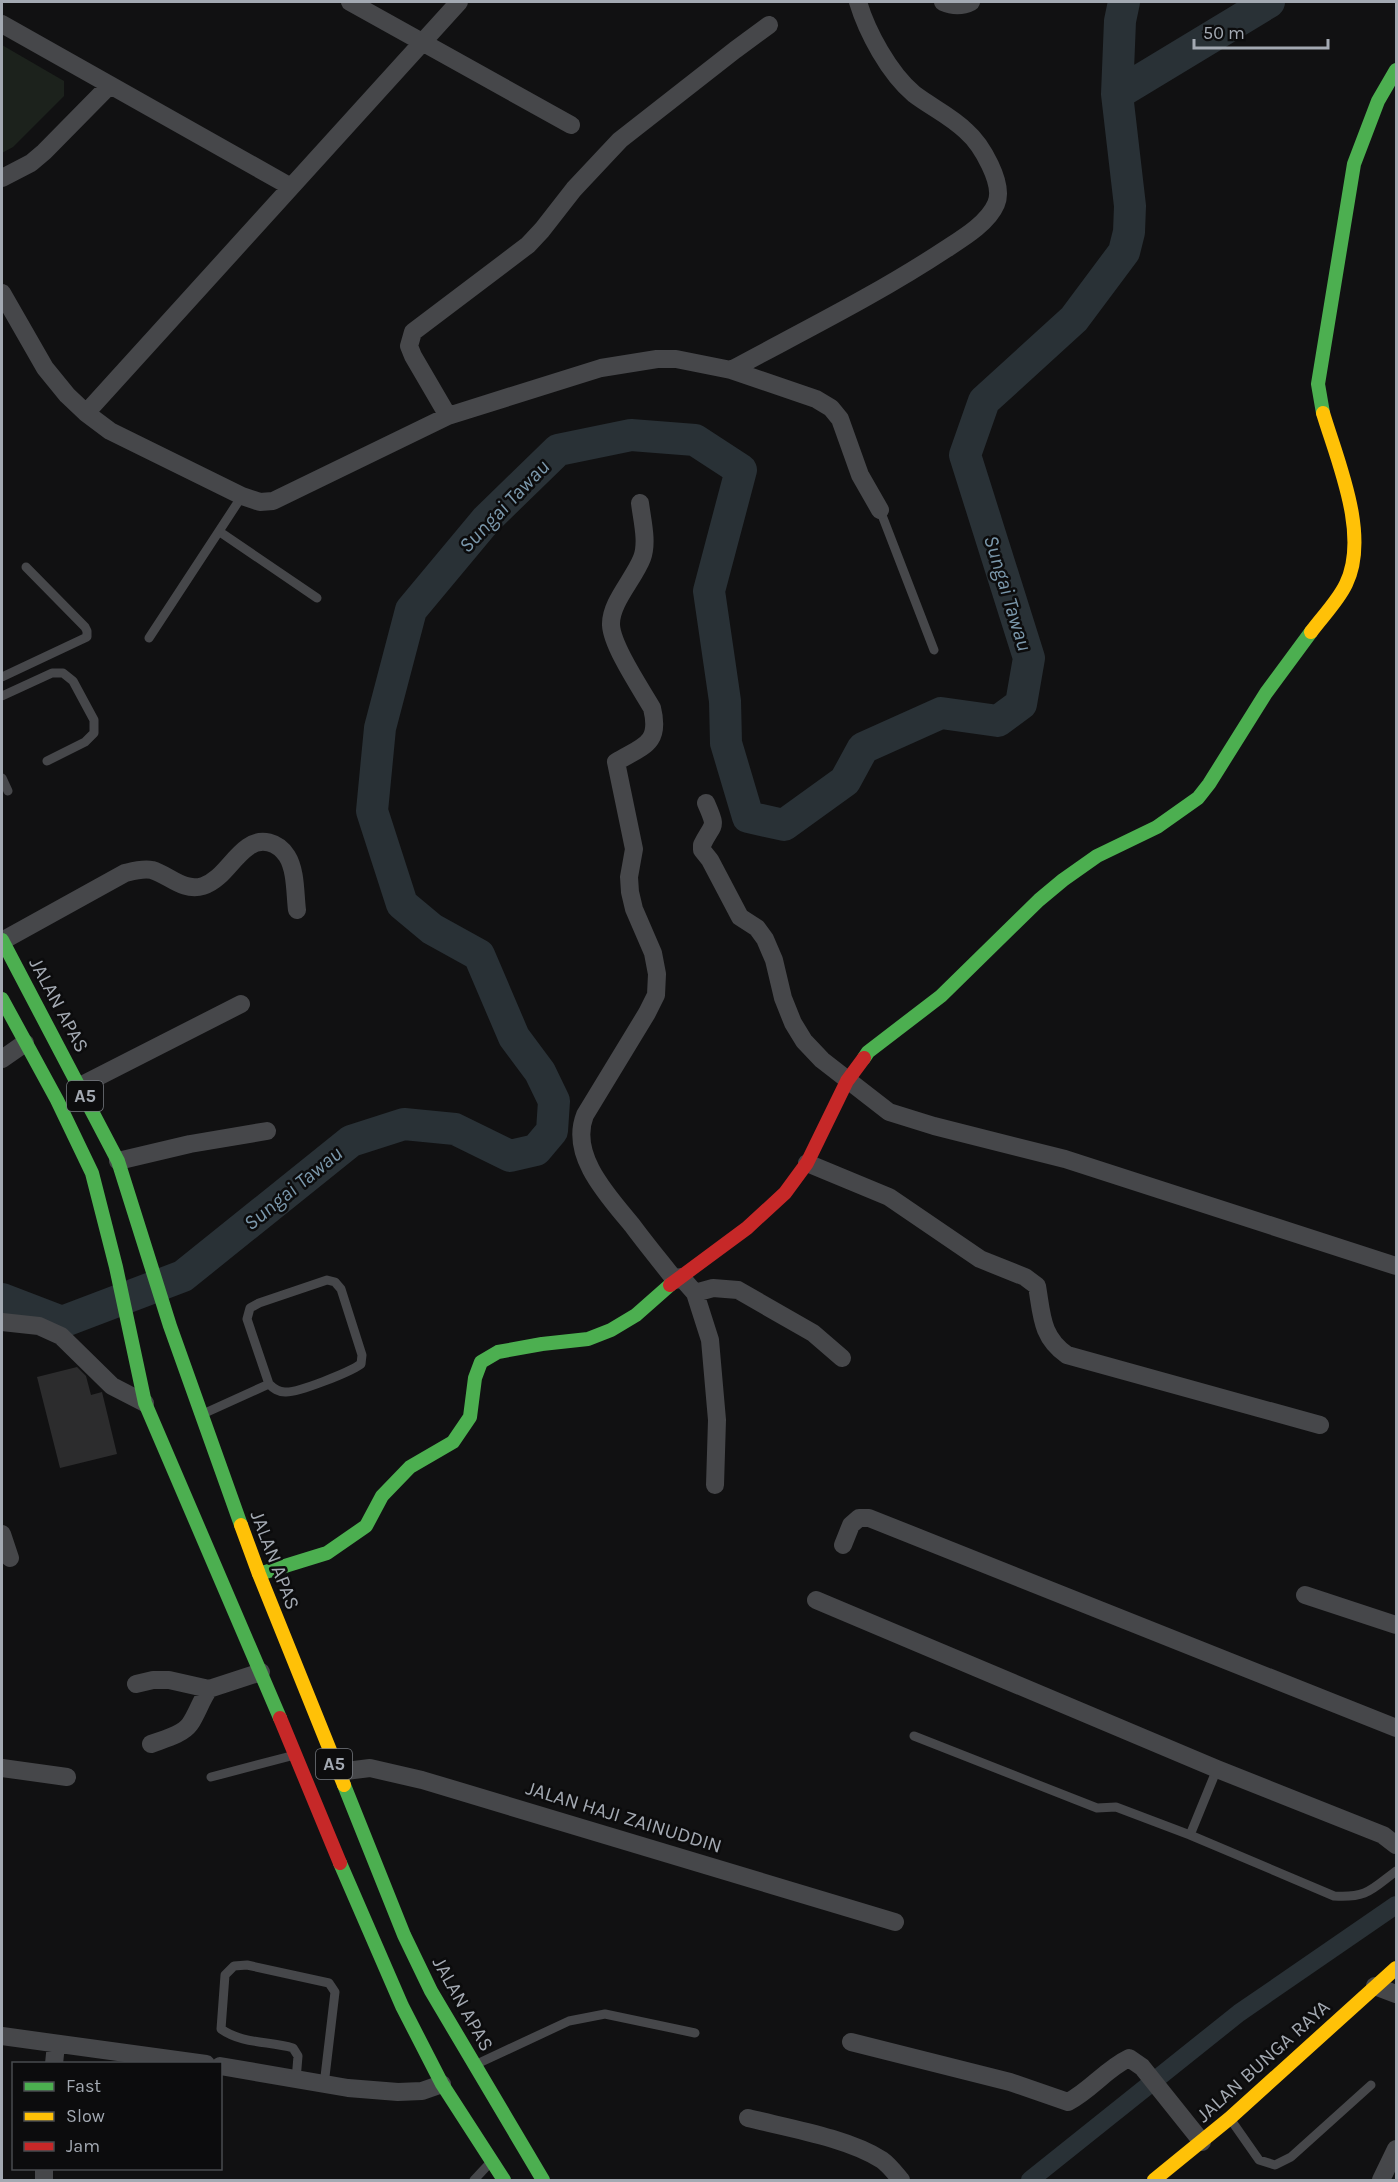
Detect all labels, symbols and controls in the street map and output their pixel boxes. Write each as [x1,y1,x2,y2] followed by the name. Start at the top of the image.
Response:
[1194,12,1328,50] scale bar
[1203,22,1245,44] text: 50 m
[454,455,554,557] water label: Sungai Tawau
[979,532,1037,654] water label: Sungai Tawau
[24,954,94,1056] street label: JALAN APAS
[67,1081,103,1111] road number: A5
[239,1141,347,1235] water label: Sungai Tawau
[246,1507,304,1613] street label: JALAN APAS
[316,1749,352,1779] road number: A5
[523,1776,725,1858] street label: JALAN HAJI ZAINUDDIN
[428,1953,498,2055] street label: JALAN APAS
[1192,1995,1334,2127] street label: JALAN BUNGA RAYA
[12,2062,222,2170] legend
[66,2075,101,2097] text: Fast
[66,2105,105,2127] text: Slow
[66,2135,100,2157] text: Jam

